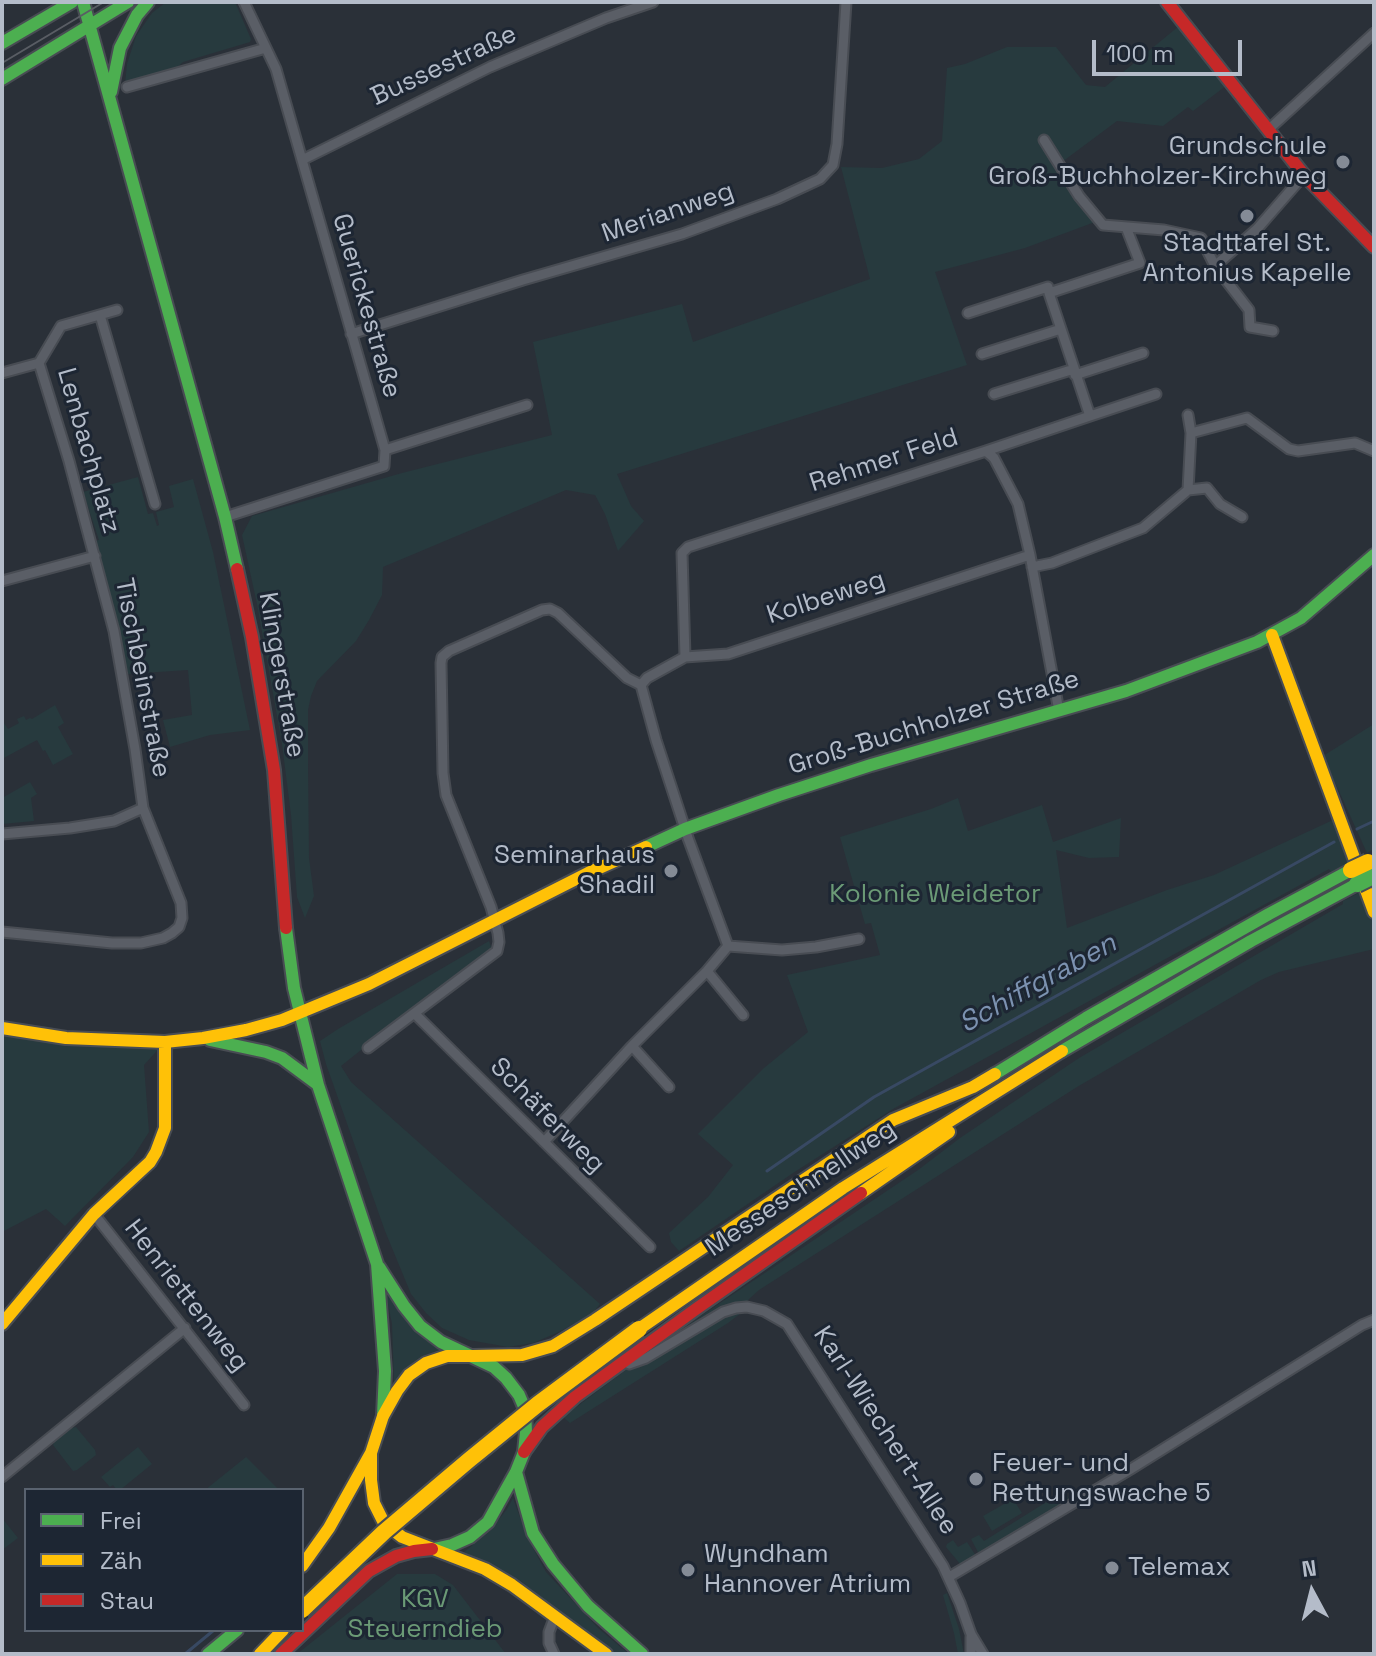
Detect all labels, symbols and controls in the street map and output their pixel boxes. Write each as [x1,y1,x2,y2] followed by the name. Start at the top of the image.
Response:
[366,19,522,113] street label: Bussestraße
[1096,24,1246,74] scale bar
[1106,38,1174,69] text: 100 m
[988,131,1327,192] place label: Grundschule Groß-Buchholzer-Kirchweg
[1334,153,1352,171] marker: Grundschule Groß-Buchholzer-Kirchweg
[598,176,738,250] street label: Merianweg
[1238,207,1256,225] marker: Stadttafel St. Antonius Kapelle
[325,210,407,402] street label: Guerickestraße
[1142,228,1352,290] place label: Stadttafel St. Antonius Kapelle
[49,365,127,537] street label: Lenbachplatz
[806,422,962,500] street label: Rehmer Feld
[763,564,889,632] street label: Kolbeweg
[107,576,177,780] street label: Tischbeinstraße
[251,590,311,760] street label: Klingerstraße
[785,664,1083,782] street label: Groß-Buchholzer Straße
[494,840,655,902] place label: Seminarhaus Shadil
[662,862,680,880] marker: Seminarhaus Shadil
[829,879,1041,911] park label: Kolonie Weidetor
[954,927,1122,1041] water label: Schiffgraben
[483,1052,611,1180] street label: Schäferweg
[700,1114,902,1264] street label: Messeschnellweg
[117,1214,255,1378] street label: Henriettenweg
[806,1321,964,1541] street label: Karl-Wiechert-Allee
[992,1448,1210,1510] place label: Feuer- und Rettungswache 5
[967,1470,985,1488] marker: Feuer- und Rettungswache 5
[24,1488,304,1632] legend
[100,1505,142,1536] text: Frei
[704,1539,911,1600] place label: Wyndham Hannover Atrium
[100,1545,142,1576] text: Zäh
[1128,1552,1231,1584] place label: Telemax
[1272,1552,1352,1632] north arrow
[1300,1553,1318,1583] text: N
[1103,1559,1121,1577] marker: Telemax
[679,1561,697,1579] marker: Wyndham Hannover Atrium
[347,1584,503,1646] park label: KGV Steuerndieb
[100,1585,154,1616] text: Stau

